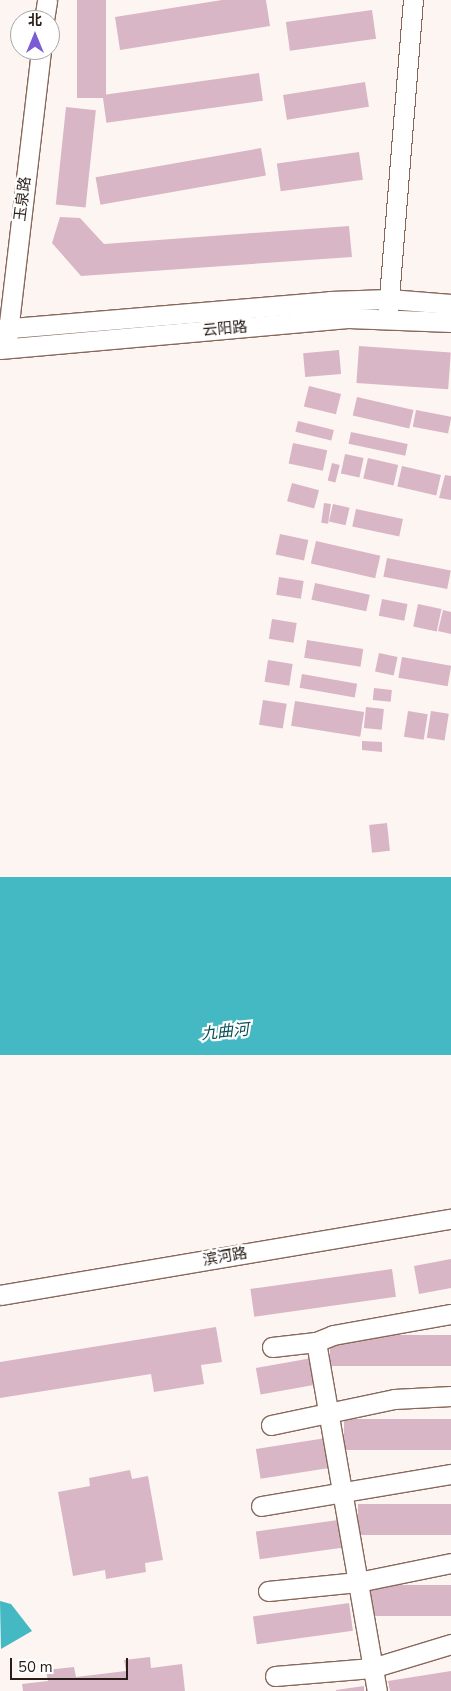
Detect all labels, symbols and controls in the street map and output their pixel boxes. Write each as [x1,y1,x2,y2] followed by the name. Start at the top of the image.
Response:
[10,10,60,60] north arrow
[28,11,42,30] text: 北
[11,176,35,222] street label: 玉泉路
[202,318,248,340] street label: 云阳路
[200,1020,250,1044] water label: 九曲河
[201,1244,249,1270] street label: 滨河路
[12,1648,130,1680] scale bar
[18,1657,53,1677] text: 50 m

